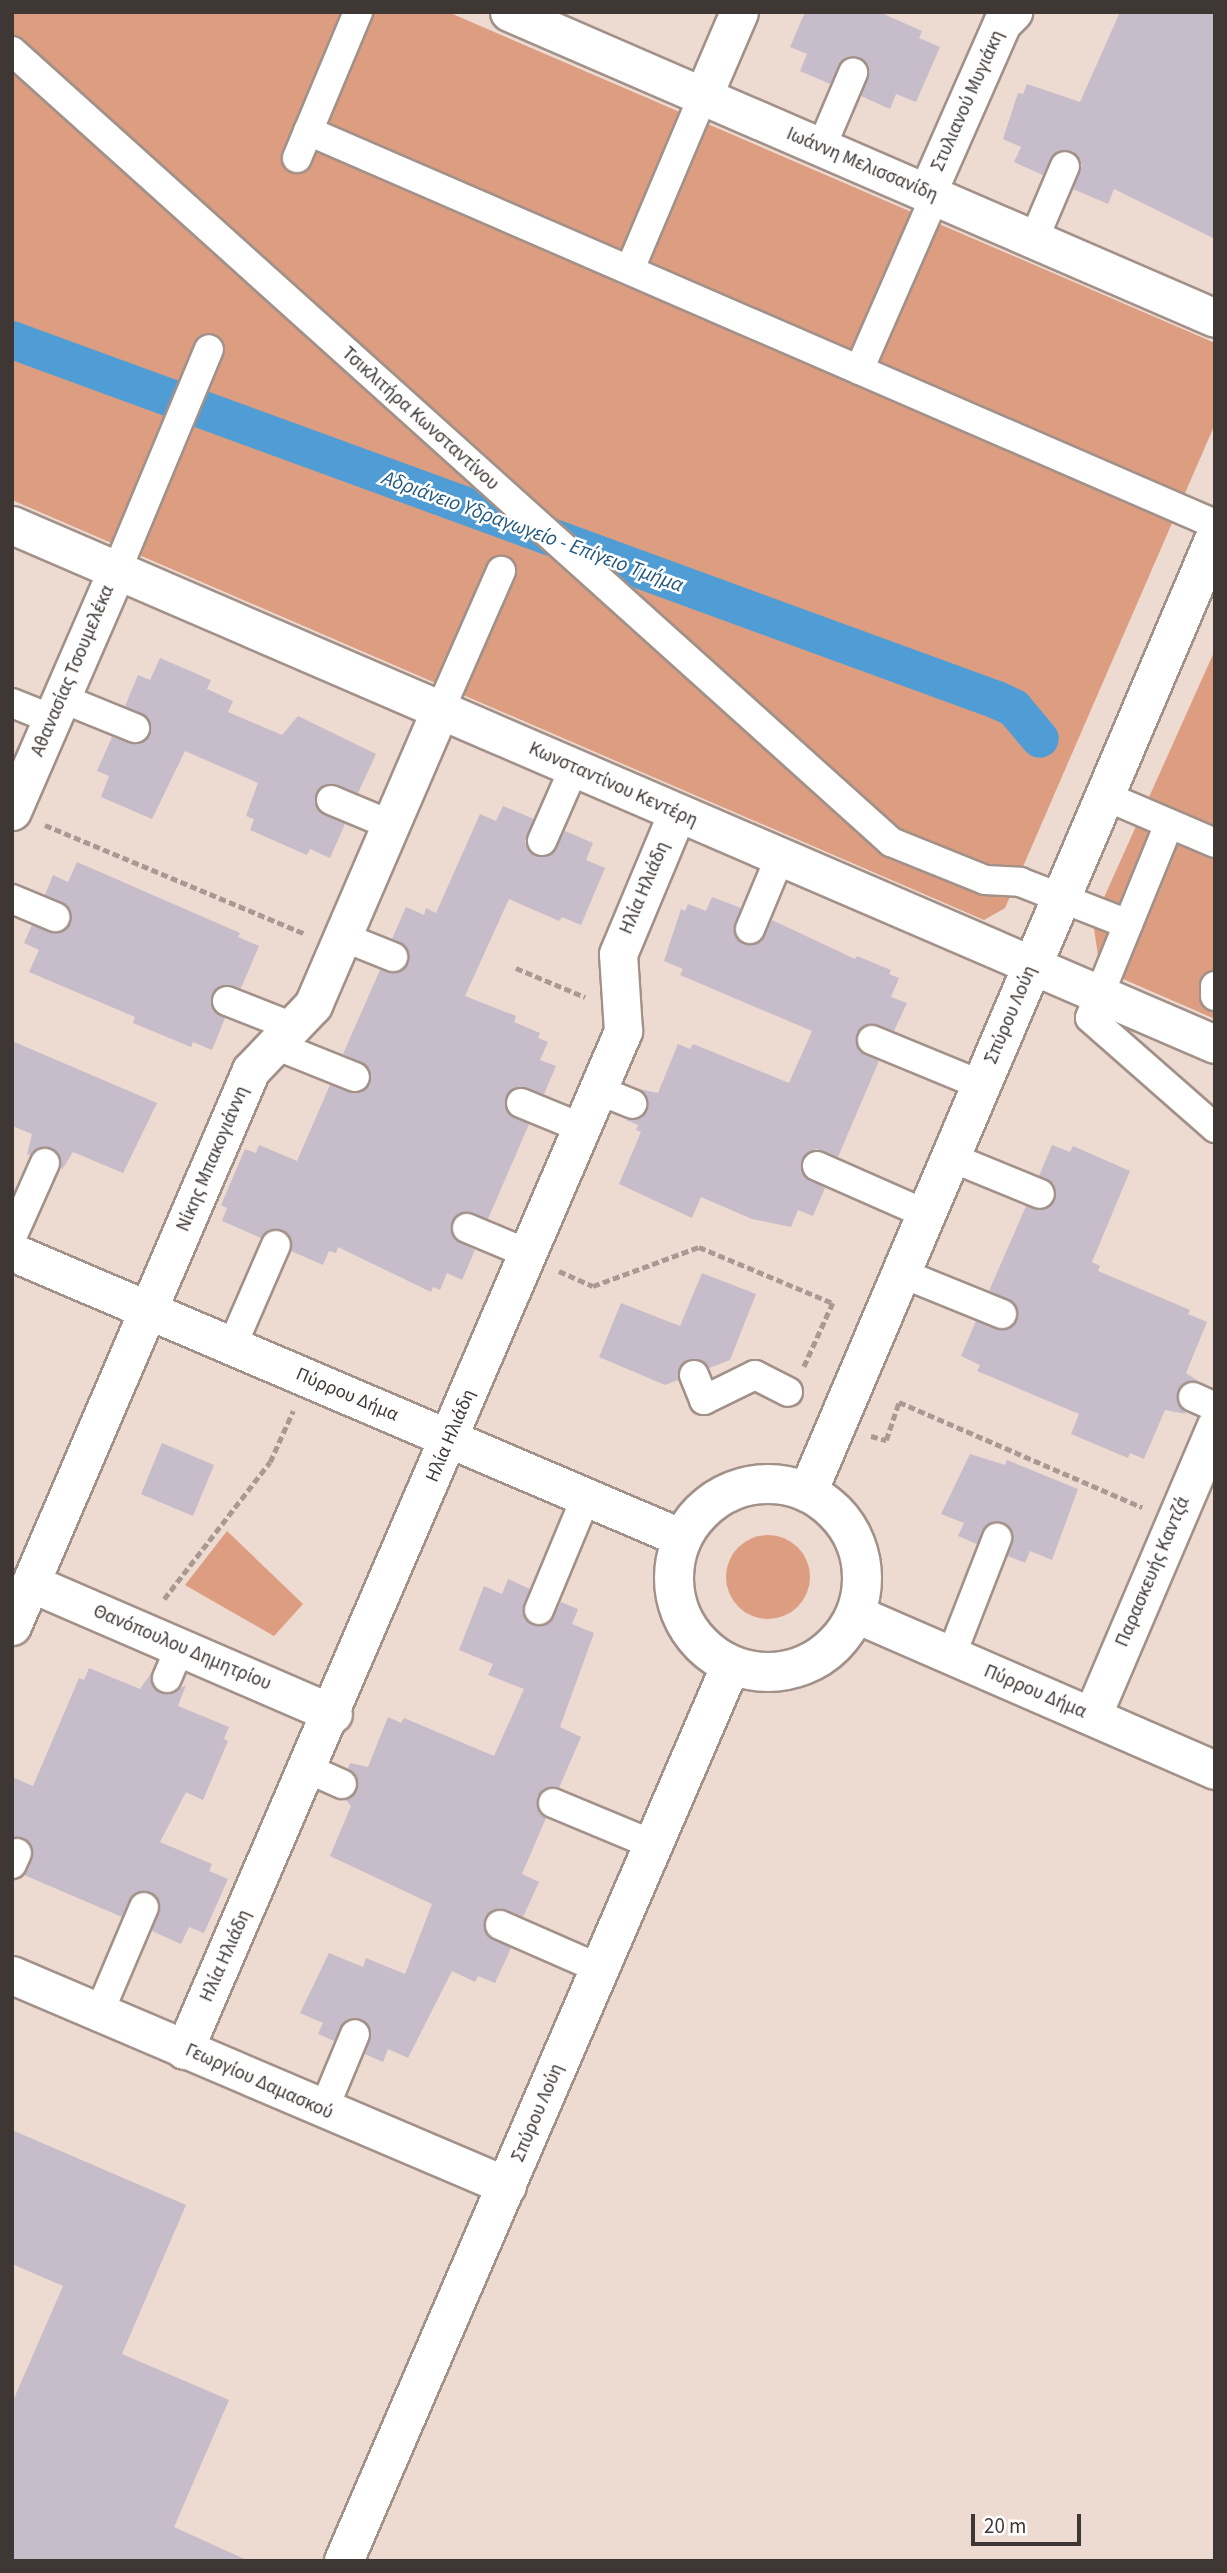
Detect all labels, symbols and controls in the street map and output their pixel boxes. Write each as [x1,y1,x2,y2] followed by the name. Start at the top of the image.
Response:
[927,27,1009,175] street label: Στυλιανού Μυγιάκη
[783,123,941,207] street label: Ιωάννη Μελισσανίδη
[337,342,503,496] street label: Τσικλιτήρα Κωνσταντίνου
[379,465,687,597] water label: Αδριάνειο Υδραγωγείο - Επίγειο Τμήμα
[27,582,119,760] street label: Αθανασίας Τσουμελέκα
[525,737,701,833] street label: Κωνσταντίνου Κεντέρη
[615,838,675,938] street label: Ηλία Ηλιάδη
[980,962,1042,1068] street label: Σπύρου Λούη
[172,1083,254,1235] street label: Νίκης Μπακογιάννη
[292,1363,402,1427] street label: Πύρρου Δήμα
[421,1386,481,1486] street label: Ηλία Ηλιάδη
[1111,1493,1195,1651] street label: Παρασκευής Καντζά
[90,1600,274,1696] street label: Θανόπουλου Δημητρίου
[980,1660,1090,1724] street label: Πύρρου Δήμα
[196,1906,256,2006] street label: Ηλία Ηλιάδη
[182,2039,336,2125] street label: Γεωργίου Δαμασκού
[507,2060,569,2166] street label: Σπύρου Λούη
[975,2500,1085,2544] scale bar
[984,2511,1026,2541] text: 20 m

